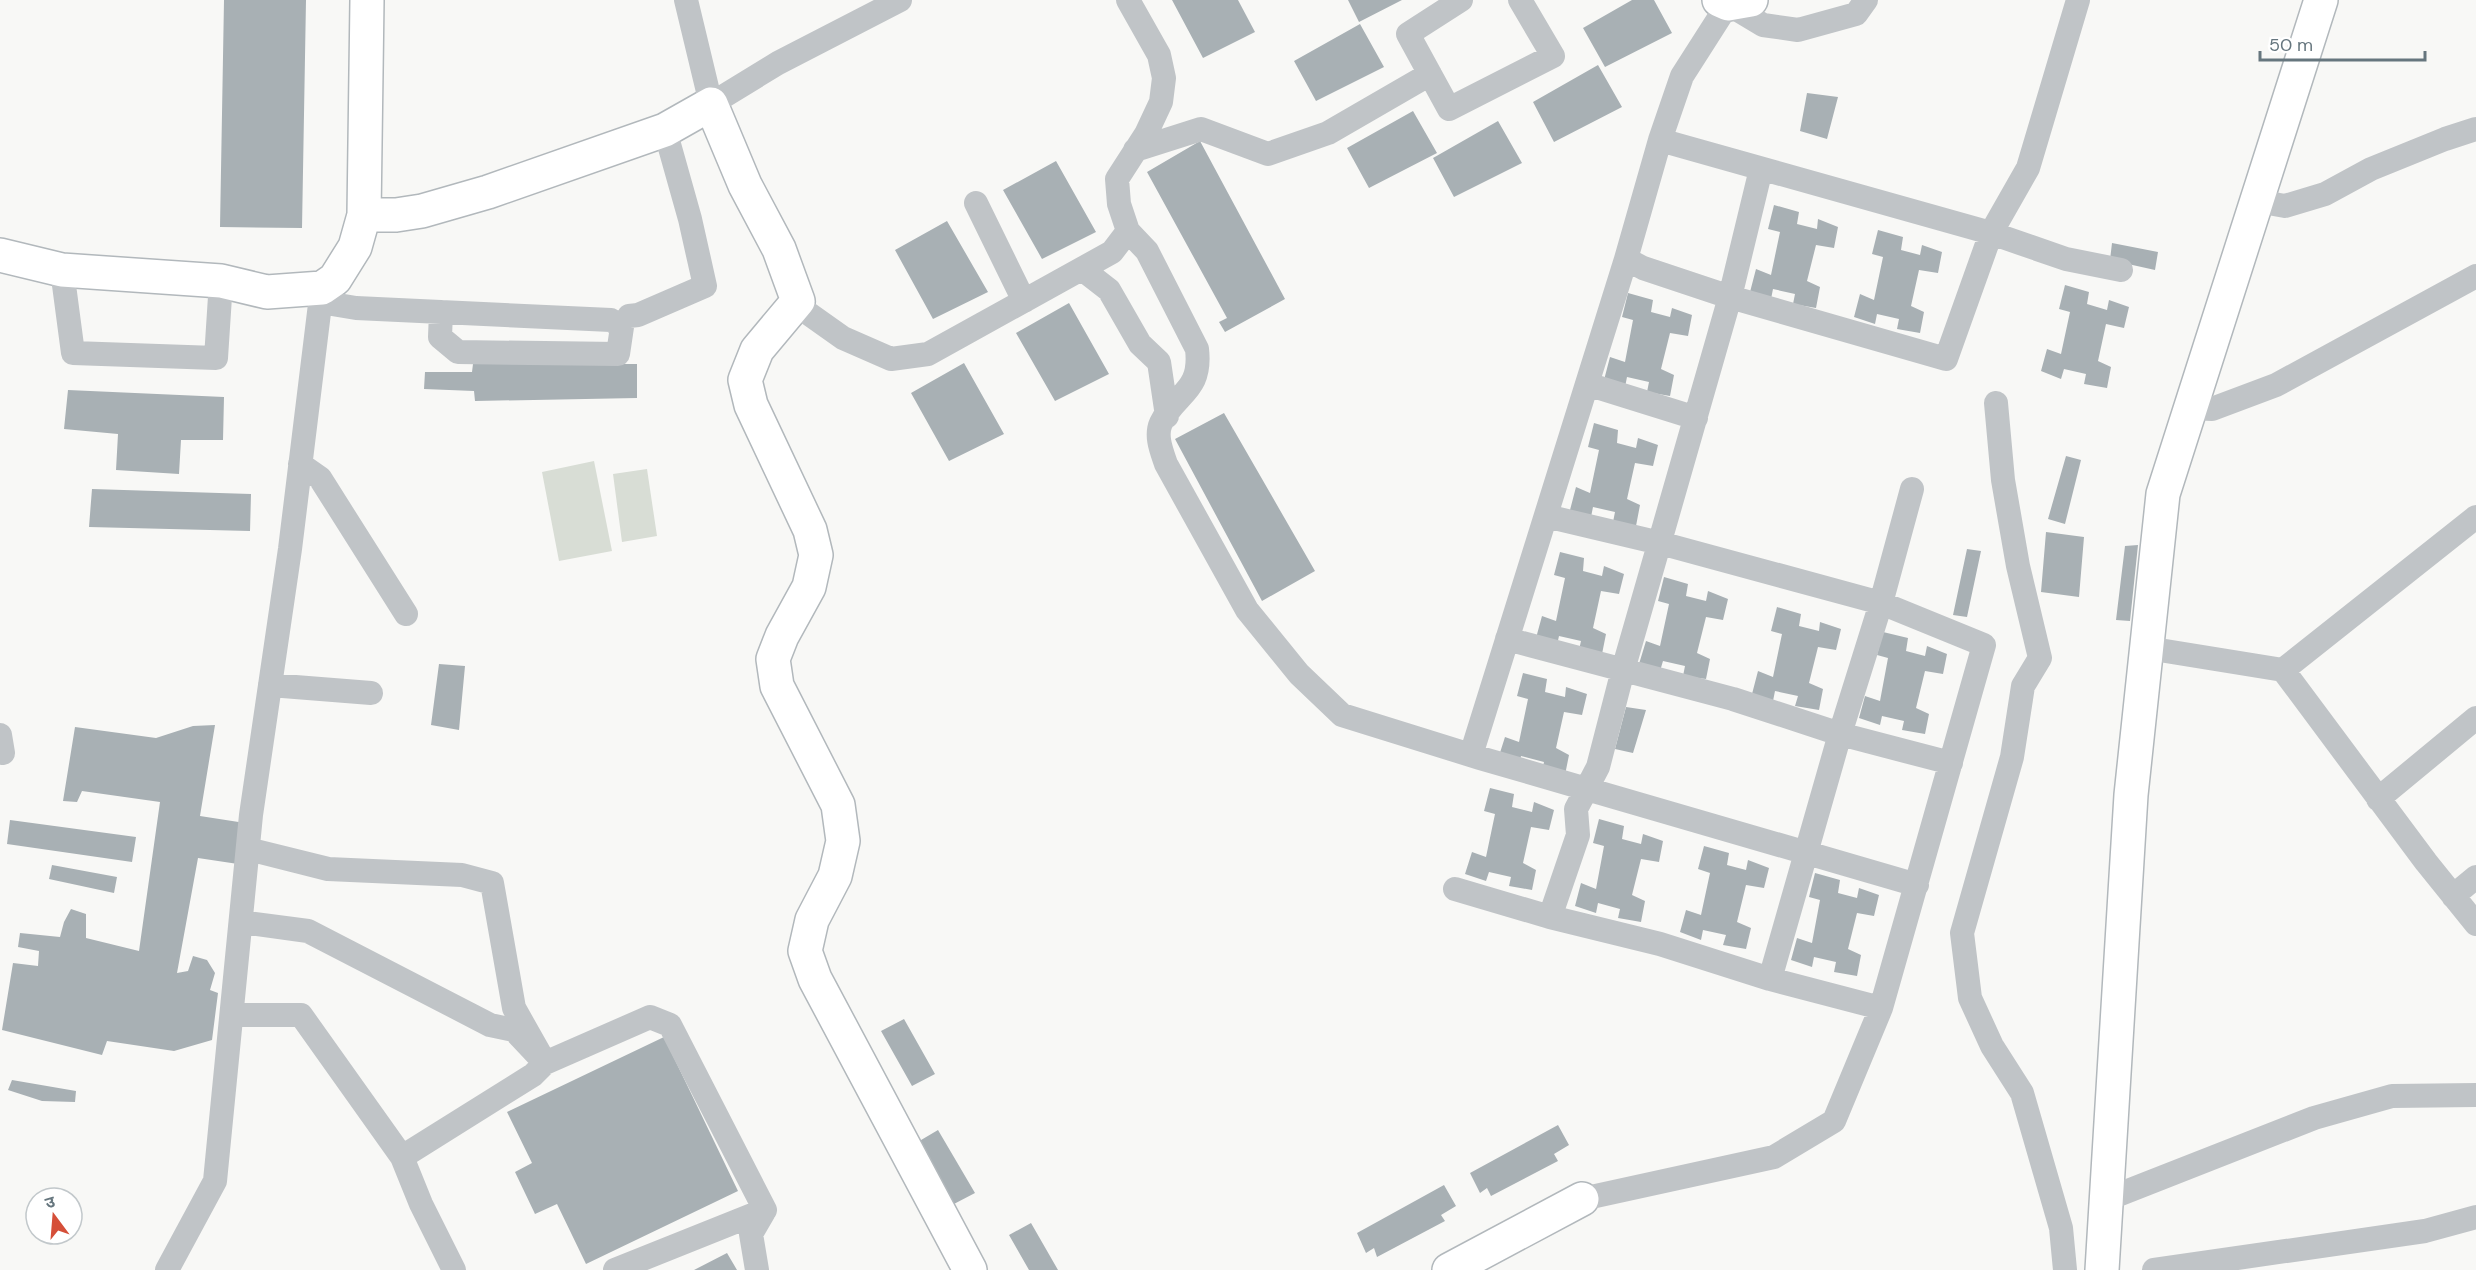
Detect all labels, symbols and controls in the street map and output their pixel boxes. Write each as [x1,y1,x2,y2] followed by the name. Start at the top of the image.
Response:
[2260,24,2425,62] scale bar
[2269,33,2313,57] text: 50 m
[24,1186,84,1246] north arrow
[43,1191,58,1213] text: उ

